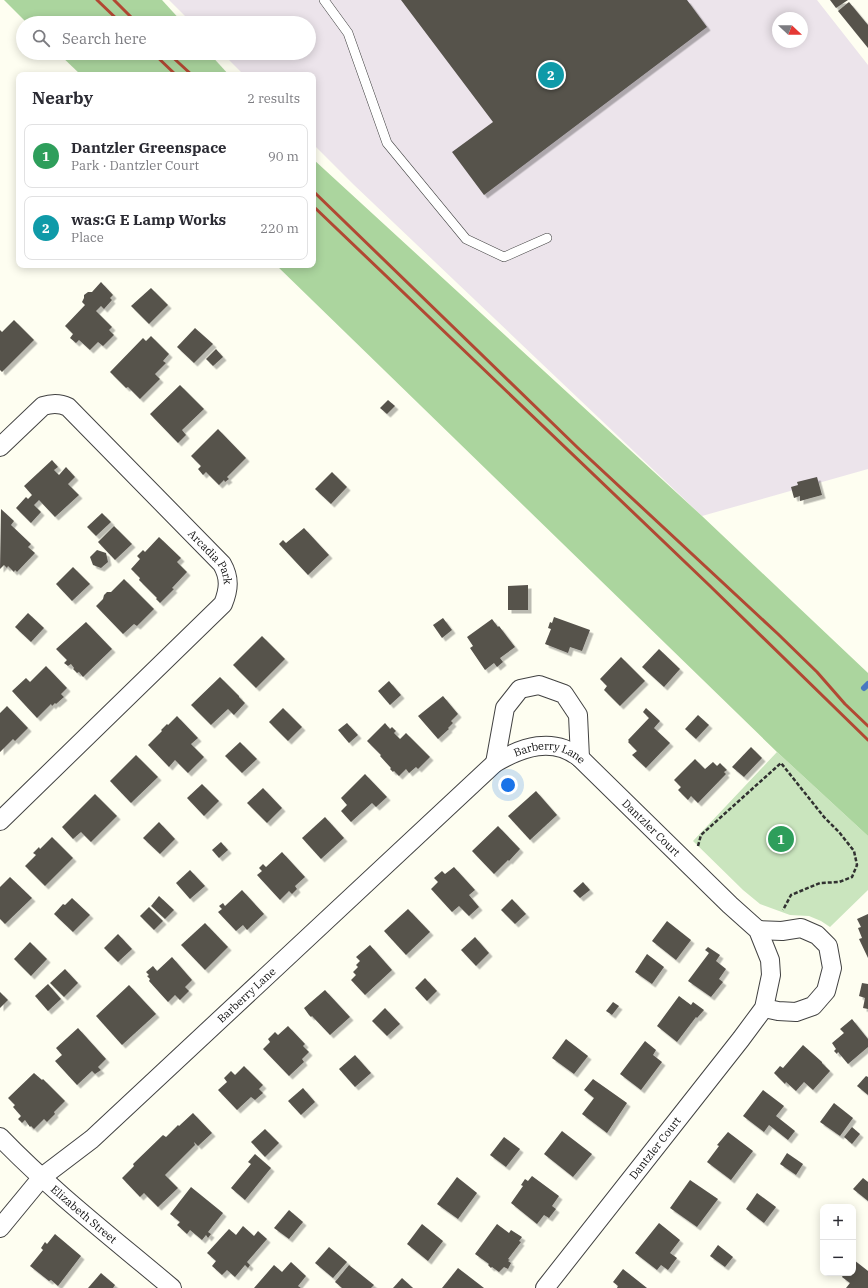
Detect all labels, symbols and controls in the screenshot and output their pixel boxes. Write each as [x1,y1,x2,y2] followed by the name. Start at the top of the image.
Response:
[772,12,808,48] north arrow
[16,16,316,60] search box
[30,27,52,49] icon: search
[62,29,147,48] text: Search here
[538,60,564,90] pin: 2
[32,87,93,109] text: Nearby
[247,90,300,107] text: 2 results
[71,138,227,157] text: Dantzler Greenspace
[42,148,50,165] text: 1
[268,148,299,165] text: 90 m
[71,157,199,174] text: Park · Dantzler Court
[71,210,226,229] text: was:G E Lamp Works
[42,220,50,237] text: 2
[260,220,299,237] text: 220 m
[71,229,104,246] text: Place
[185,527,235,585] street label: Arcadia Park
[512,739,589,767] street label: Barberry Lane
[498,775,518,795] your location
[619,796,683,859] street label: Dantzler Court
[768,824,794,854] pin: 1
[214,964,279,1026] street label: Barberry Lane
[626,1114,684,1182] street label: Dantzler Court
[48,1182,120,1246] street label: Elizabeth Street
[820,1204,856,1276] map controls
[820,1204,856,1240] button: +
[820,1240,856,1276] button: −

